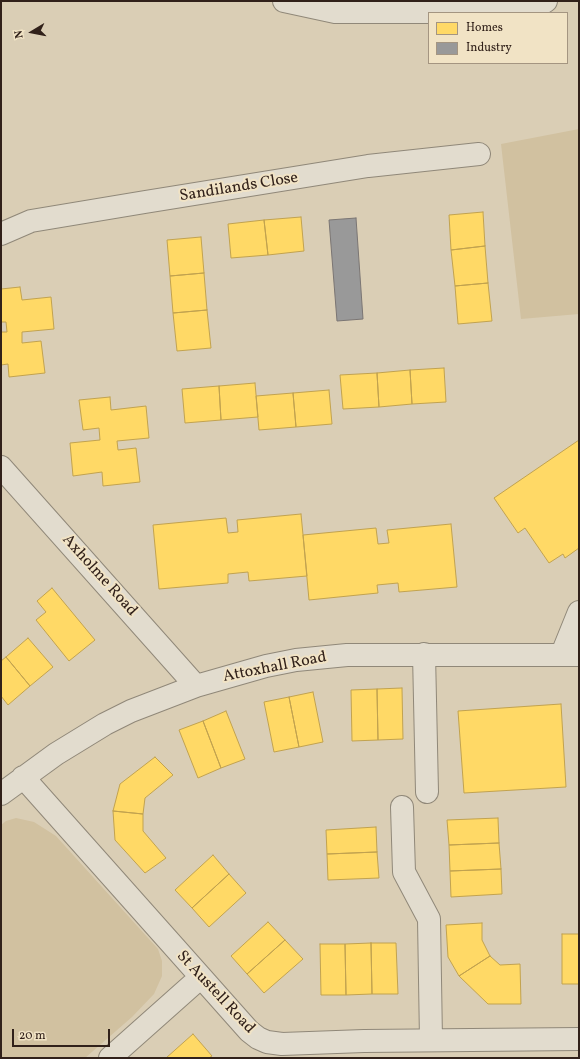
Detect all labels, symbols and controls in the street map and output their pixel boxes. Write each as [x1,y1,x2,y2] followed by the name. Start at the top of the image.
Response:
[12,12,52,52] north arrow
[428,12,568,64] legend
[466,20,503,36] text: Homes
[12,29,28,39] text: N
[466,40,512,56] text: Industry
[178,169,300,207] street label: Sandilands Close
[57,531,141,621] street label: Axholme Road
[222,649,328,687] street label: Attoxhall Road
[172,948,258,1038] street label: St Austell Road
[14,1021,112,1047] scale bar
[19,1028,46,1044] text: 20 m

